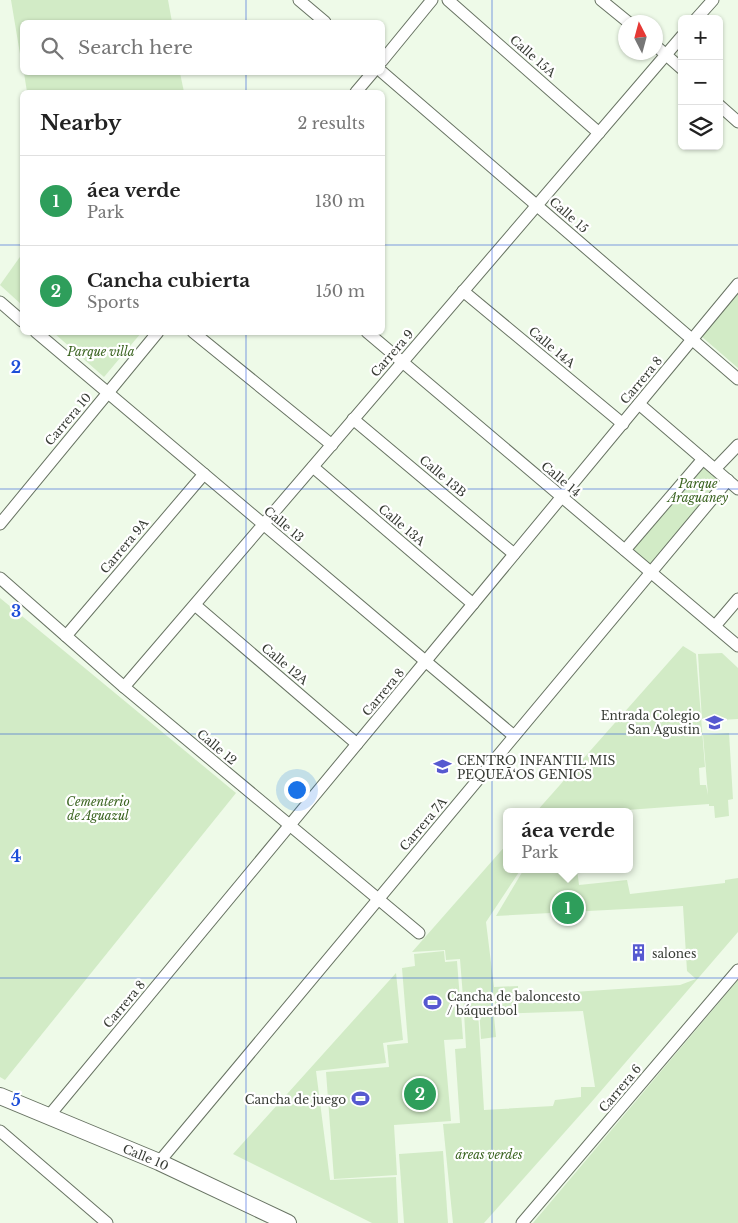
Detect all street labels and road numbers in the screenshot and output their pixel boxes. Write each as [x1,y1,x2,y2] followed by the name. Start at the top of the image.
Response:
[507,32,560,80] street label: Calle 15A
[547,194,592,236] street label: Calle 15
[526,323,579,371] street label: Calle 14A
[367,326,417,380] street label: Carrera 9
[617,353,665,407] street label: Carrera 8
[42,390,94,448] street label: Carrera 10
[417,452,469,500] street label: Calle 13B
[538,458,584,500] street label: Calle 14
[376,501,429,549] street label: Calle 13A
[261,503,307,545] street label: Calle 13
[97,515,152,576] street label: Carrera 9A
[259,640,312,688] street label: Calle 12A
[359,665,407,719] street label: Carrera 8
[194,726,240,768] street label: Calle 12
[396,794,450,854] street label: Carrera 7A
[100,977,148,1031] street label: Carrera 8
[596,1061,645,1115] street label: Carrera 6
[121,1140,171,1173] street label: Calle 10

